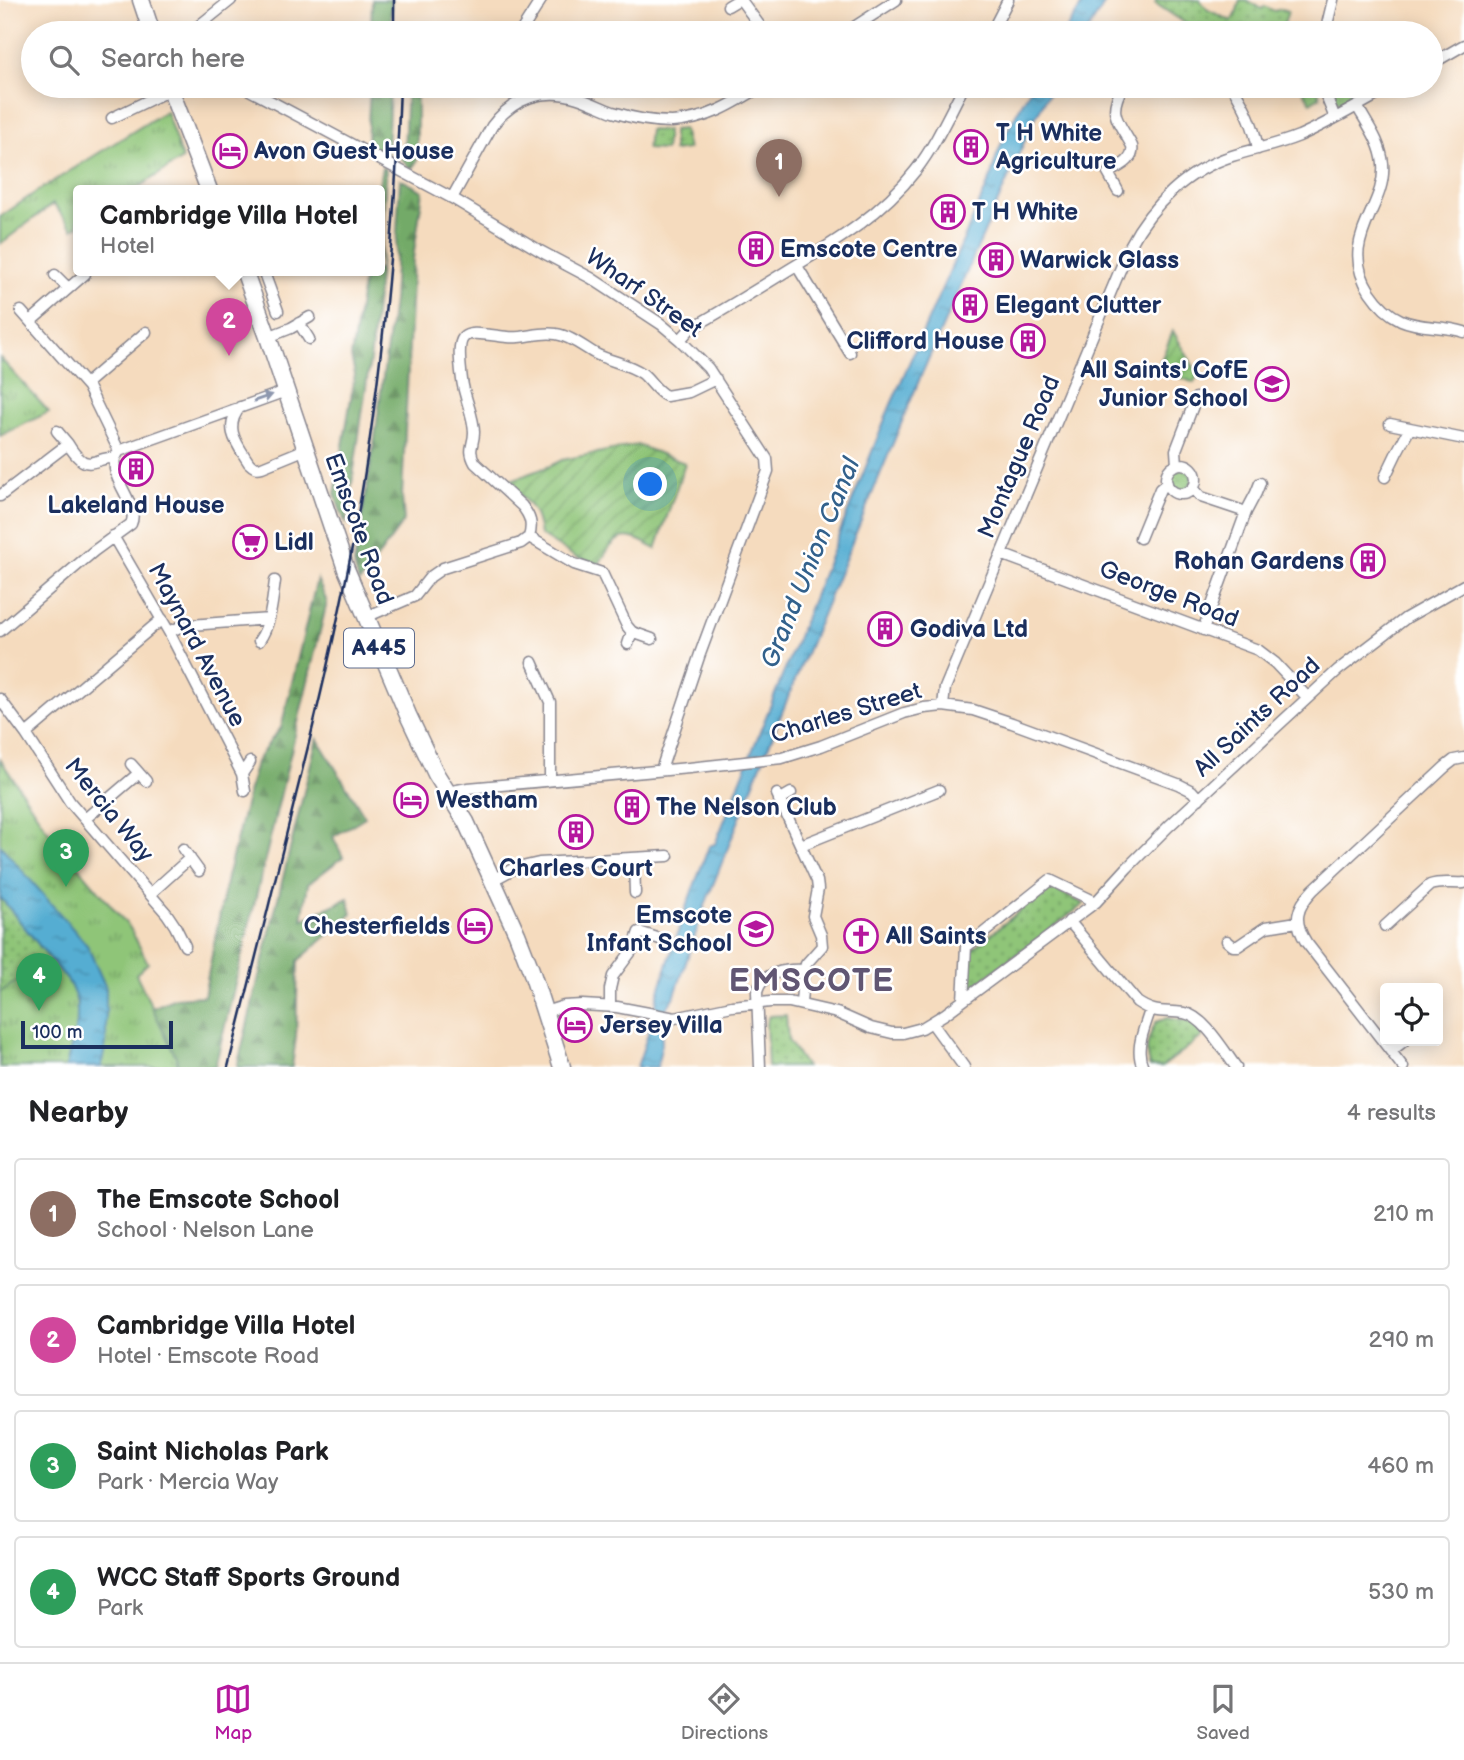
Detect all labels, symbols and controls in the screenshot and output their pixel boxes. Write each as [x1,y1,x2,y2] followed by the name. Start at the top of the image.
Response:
[21,21,1443,98] search box
[45,41,83,79] icon: search
[101,44,245,75] text: Search here
[995,119,1117,176] place label: T H White Agriculture
[952,128,990,166] building icon: T H White Agriculture
[211,132,249,170] hotel icon: Avon Guest House
[253,137,454,166] place label: Avon Guest House
[756,139,802,197] pin: 1
[73,185,385,276] popup
[929,193,967,231] building icon: T H White
[972,198,1078,227] place label: T H White
[100,201,358,232] text: Cambridge Villa Hotel
[737,230,775,268] building icon: Emscote Centre
[100,232,155,260] text: Hotel
[780,235,958,264] place label: Emscote Centre
[977,241,1015,279] building icon: Warwick Glass
[580,242,708,344] street label: Wharf Street
[1020,246,1179,275] place label: Warwick Glass
[951,286,989,324] building icon: Elegant Clutter
[995,291,1162,320] place label: Elegant Clutter
[206,298,252,356] pin: 2
[1009,322,1047,360] building icon: Clifford House
[846,327,1004,356] place label: Clifford House
[1080,356,1248,413] place label: All Saints' CofE Junior School
[1253,365,1291,403] school or university icon: All Saints' CofE Junior School
[972,371,1066,543] street label: Montague Road
[253,392,274,403] one-way arrow
[318,449,400,609] street label: Emscote Road
[117,450,155,488] building icon: Lakeland House
[755,452,868,673] water label: Grand Union Canal
[633,467,667,501] your location
[47,491,225,520] place label: Lakeland House
[231,523,269,561] supermarket icon: Lidl
[274,528,314,557] place label: Lidl
[1349,542,1387,580] building icon: Rohan Gardens
[1174,547,1344,576] place label: Rohan Gardens
[1095,554,1243,634] street label: George Road
[142,558,252,732] street label: Maynard Avenue
[866,610,904,648] building icon: Godiva Ltd
[910,615,1028,644] place label: Godiva Ltd
[344,628,414,668] road number: A445
[1188,651,1326,783] street label: All Saints Road
[767,676,925,750] street label: Charles Street
[58,752,160,868] street label: Mercia Way
[392,781,430,819] hotel icon: Westham
[436,786,538,815] place label: Westham
[613,788,651,826] building icon: The Nelson Club
[656,793,837,822] place label: The Nelson Club
[557,813,595,851] building icon: Charles Court
[43,829,89,887] pin: 3
[499,854,653,883] place label: Charles Court
[586,901,732,958] place label: Emscote Infant School
[456,907,494,945] hotel icon: Chesterfields
[737,910,775,948] school or university icon: Emscote Infant School
[304,912,450,941] place label: Chesterfields
[842,917,880,955] church icon: All Saints
[885,922,987,951] place label: All Saints
[16,953,62,1011] pin: 4
[729,962,895,1001] district label: EMSCOTE
[1380,983,1443,1046] map controls
[1380,983,1443,1046] button: locate
[556,1006,594,1044] hotel icon: Jersey Villa
[600,1011,723,1040] place label: Jersey Villa
[21,1018,173,1050] scale bar
[32,1021,83,1044] text: 100 m
[28,1095,128,1131] text: Nearby
[1347,1099,1436,1127] text: 4 results
[97,1185,340,1216] text: The Emscote School
[48,1200,58,1228] text: 1
[1373,1200,1434,1228] text: 210 m
[97,1216,314,1244] text: School · Nelson Lane
[97,1311,355,1342] text: Cambridge Villa Hotel
[46,1326,60,1354] text: 2
[1368,1326,1434,1354] text: 290 m
[97,1342,319,1370] text: Hotel · Emscote Road
[97,1437,329,1468] text: Saint Nicholas Park
[46,1452,60,1480] text: 3
[1367,1452,1434,1480] text: 460 m
[97,1468,278,1496] text: Park · Mercia Way
[97,1563,400,1594] text: WCC Staff Sports Ground
[46,1578,60,1606] text: 4
[1368,1578,1434,1606] text: 530 m
[97,1594,143,1622] text: Park
[214,1680,252,1745] tab: Map
[681,1680,768,1745] tab: Directions
[1196,1680,1250,1745] tab: Saved

